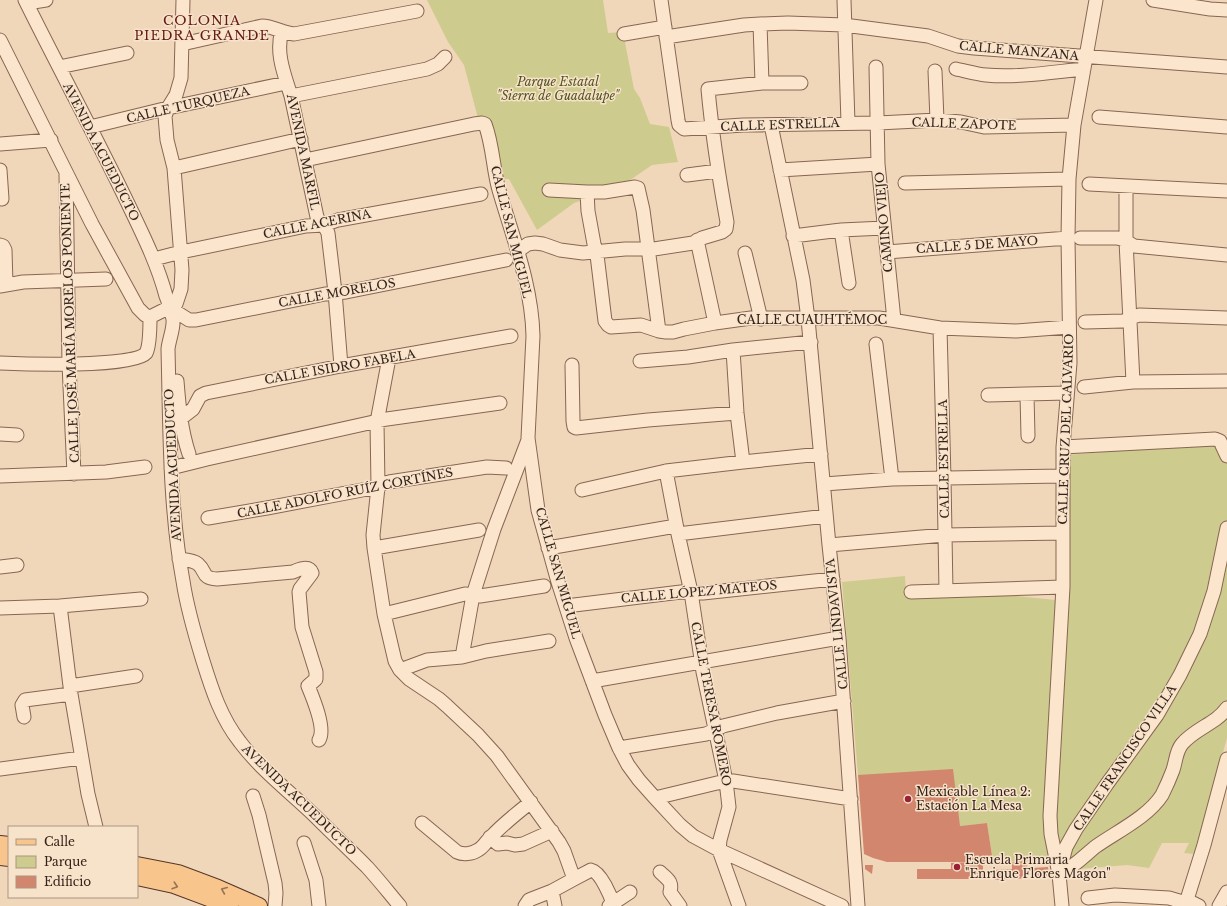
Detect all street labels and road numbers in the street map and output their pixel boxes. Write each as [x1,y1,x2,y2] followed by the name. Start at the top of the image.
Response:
[959,38,1080,63] street label: CALLE MANZANA
[60,79,143,223] street label: AVENIDA ACUEDUCTO
[125,83,252,126] street label: CALLE TURQUEZA
[284,91,323,212] street label: AVENIDA MARFIL
[911,114,1017,133] street label: CALLE ZAPOTE
[720,115,841,134] street label: CALLE ESTRELLA
[488,164,535,300] street label: CALLE SAN MIGUEL
[872,171,895,273] street label: CAMINO VIEJO
[56,183,82,463] street label: CALLE JOSÉ MARÍA MORELOS PONIENTE
[262,206,373,241] street label: CALLE ACERINA
[915,233,1039,256] street label: CALLE 5 DE MAYO
[277,275,397,310] street label: CALLE MORELOS
[737,311,887,327] street label: CALLE CUAUHTÉMOC
[1055,333,1076,525] street label: CALLE CRUZ DEL CALVARIO
[263,346,417,387] street label: CALLE ISIDRO FABELA
[161,388,184,543] street label: AVENIDA ACUEDUCTO
[935,398,952,519] street label: CALLE ESTRELLA
[235,463,454,521] street label: CALLE ADOLFO RUÍZ CORTÍNES
[533,506,584,640] street label: CALLE SAN MIGUEL
[822,557,851,690] street label: CALLE LINDAVISTA
[620,576,778,606] street label: CALLE LÓPEZ MATEOS
[688,620,735,787] street label: CALLE TERESA ROMERO
[1070,681,1180,834] street label: CALLE FRANCISCO VILLA
[238,740,360,858] street label: AVENIDA ACUEDUCTO

